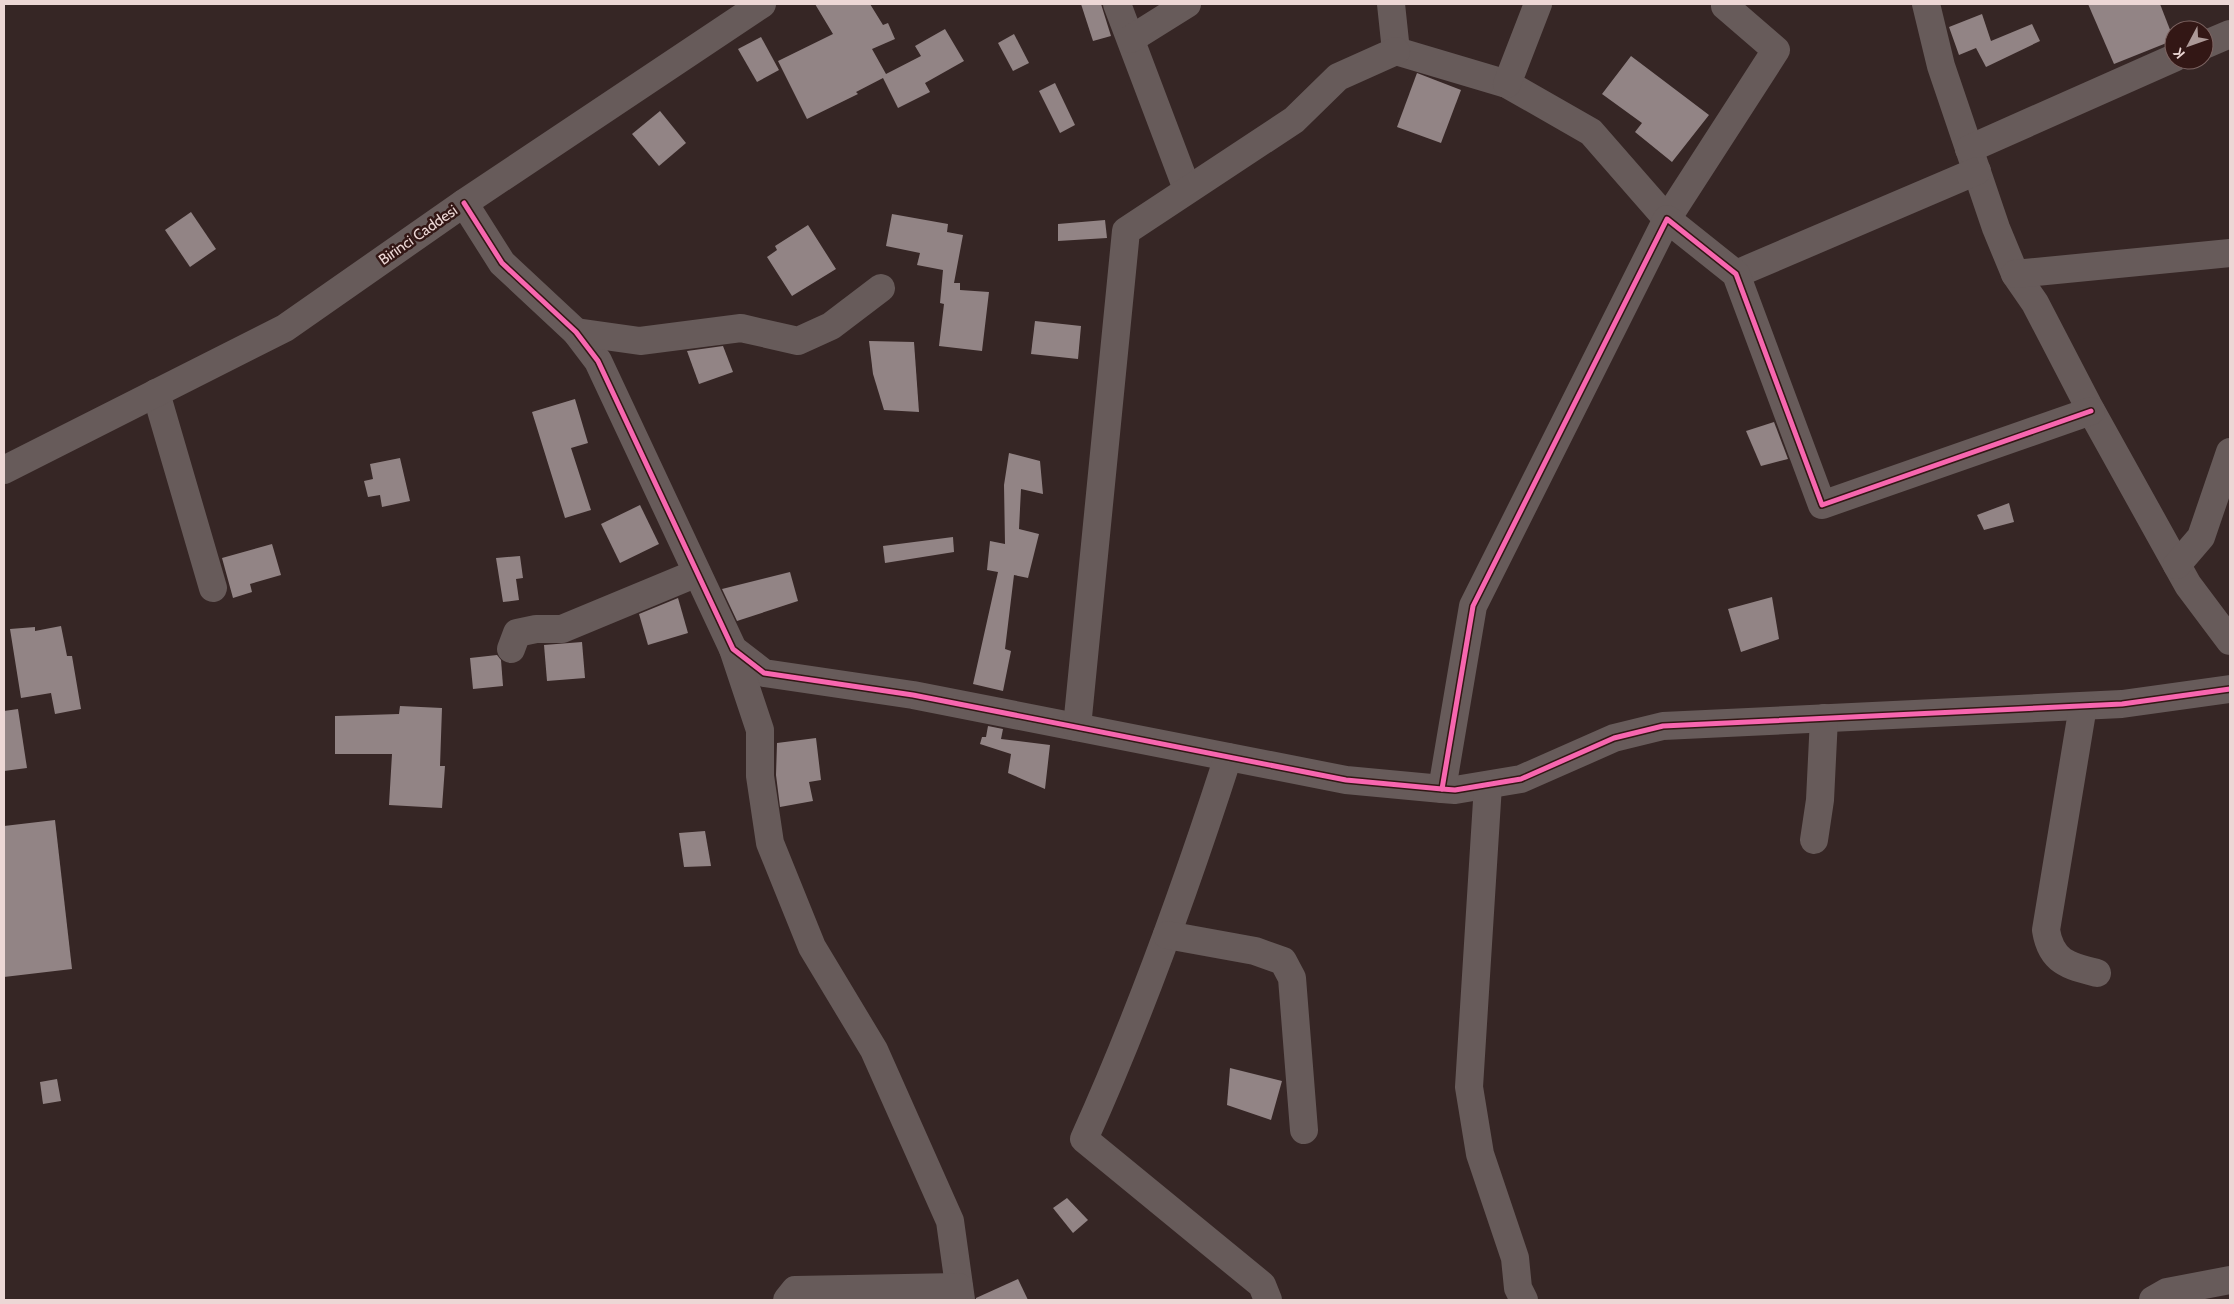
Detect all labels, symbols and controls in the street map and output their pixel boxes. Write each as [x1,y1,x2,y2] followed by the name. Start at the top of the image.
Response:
[2164,20,2214,70] north arrow
[2169,44,2189,63] text: K
[375,201,461,269] street label: Birinci Caddesi

